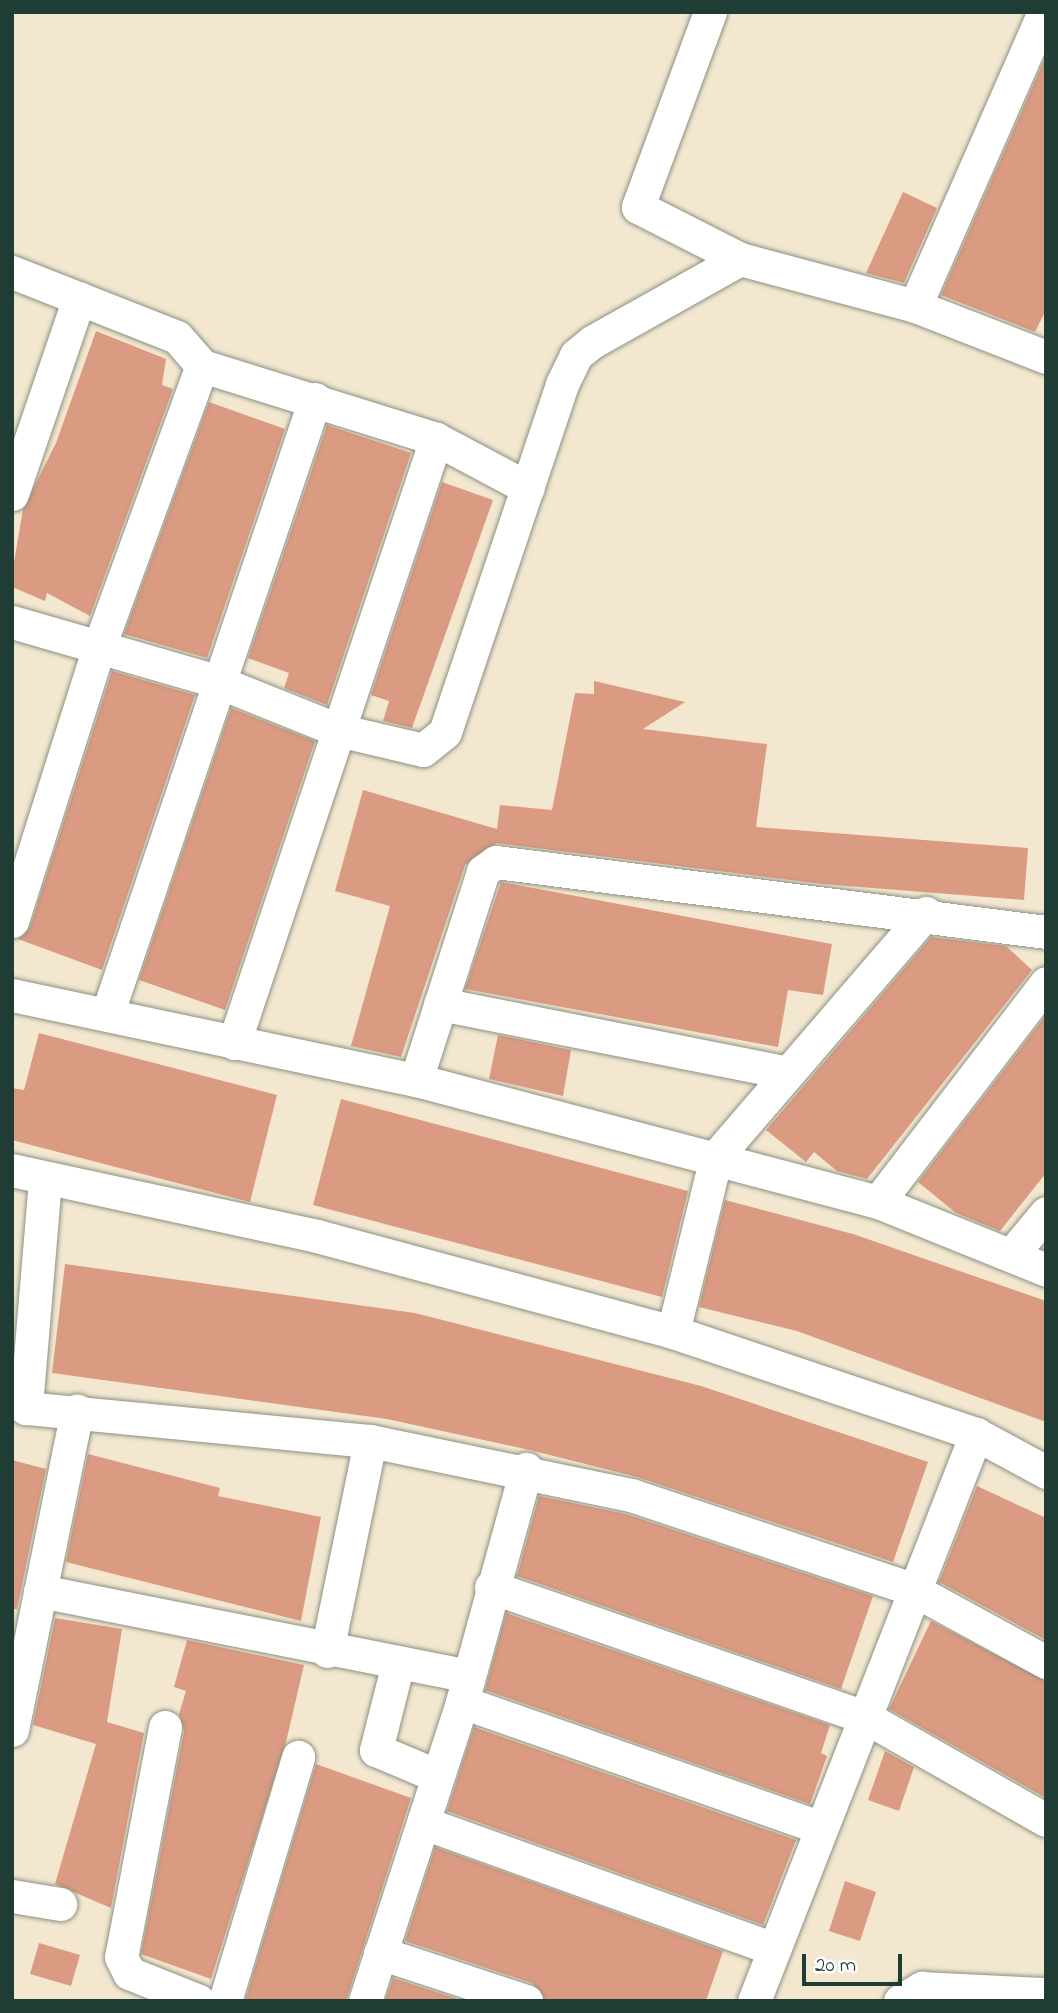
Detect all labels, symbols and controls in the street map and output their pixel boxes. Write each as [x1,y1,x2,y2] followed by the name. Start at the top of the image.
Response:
[806,1940,906,1984] scale bar
[815,1951,856,1981] text: 20 m

